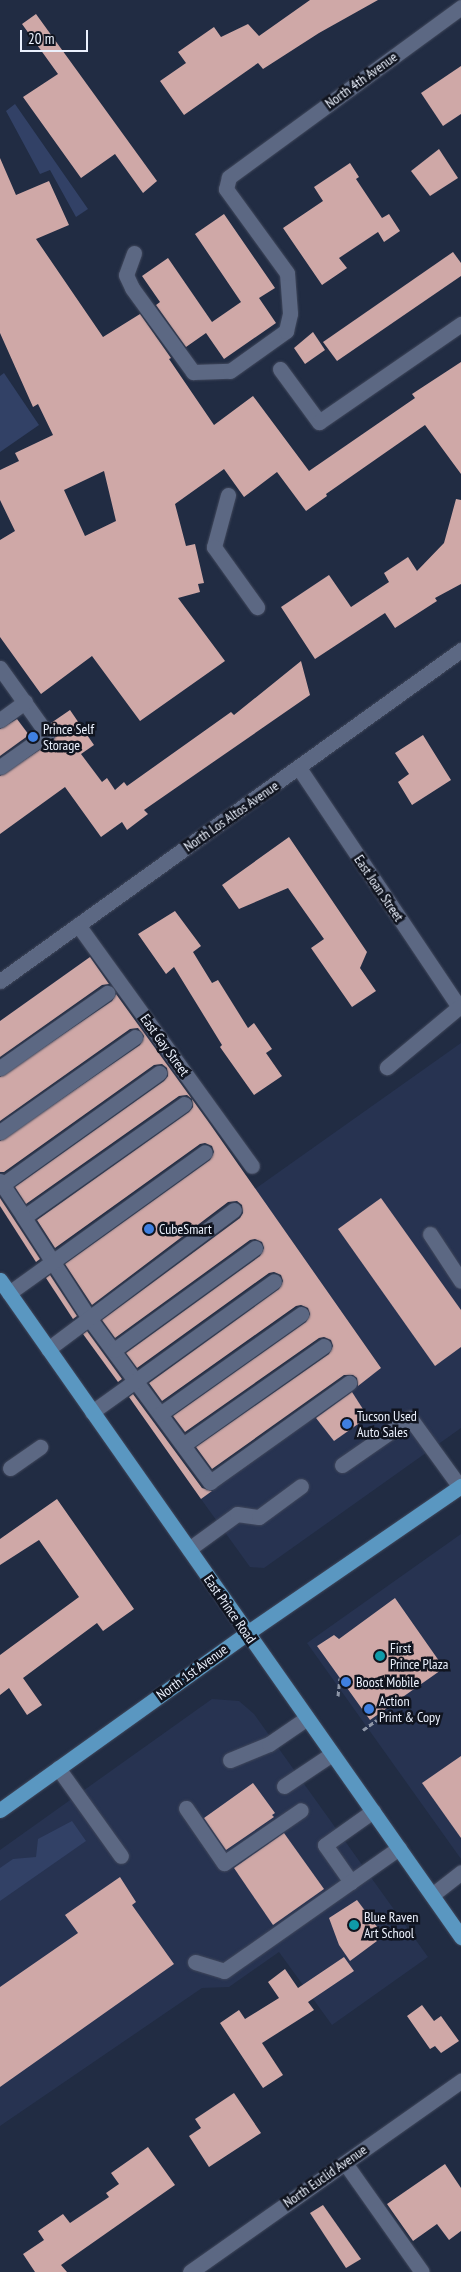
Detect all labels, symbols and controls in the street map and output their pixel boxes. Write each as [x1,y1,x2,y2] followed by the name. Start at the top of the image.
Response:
[22,20,90,52] scale bar
[28,29,54,48] text: 20 m
[322,48,400,112] street label: North 4th Avenue
[43,721,94,754] place label: Prince Self Storage
[27,731,39,743] marker: Prince Self Storage
[180,777,282,855] street label: North Los Altos Avenue
[351,852,407,924] street label: East Joan Street
[137,1011,193,1079] street label: East Gay Street
[159,1221,212,1237] place label: CubeSmart
[143,1223,155,1235] marker: CubeSmart
[357,1408,417,1440] place label: Tucson Used Auto Sales
[341,1418,353,1430] marker: Tucson Used Auto Sales
[200,1572,260,1646] street label: East Prince Road
[390,1640,448,1672] place label: First Prince Plaza
[153,1641,231,1703] street label: North 1st Avenue
[374,1650,386,1662] marker: First Prince Plaza
[356,1674,419,1690] place label: Boost Mobile
[340,1676,352,1688] marker: Boost Mobile
[379,1693,440,1725] place label: Action Print & Copy
[363,1703,375,1715] marker: Action Print & Copy
[364,1909,418,1941] place label: Blue Raven Art School
[348,1919,360,1931] marker: Blue Raven Art School
[280,2141,370,2211] street label: North Euclid Avenue

